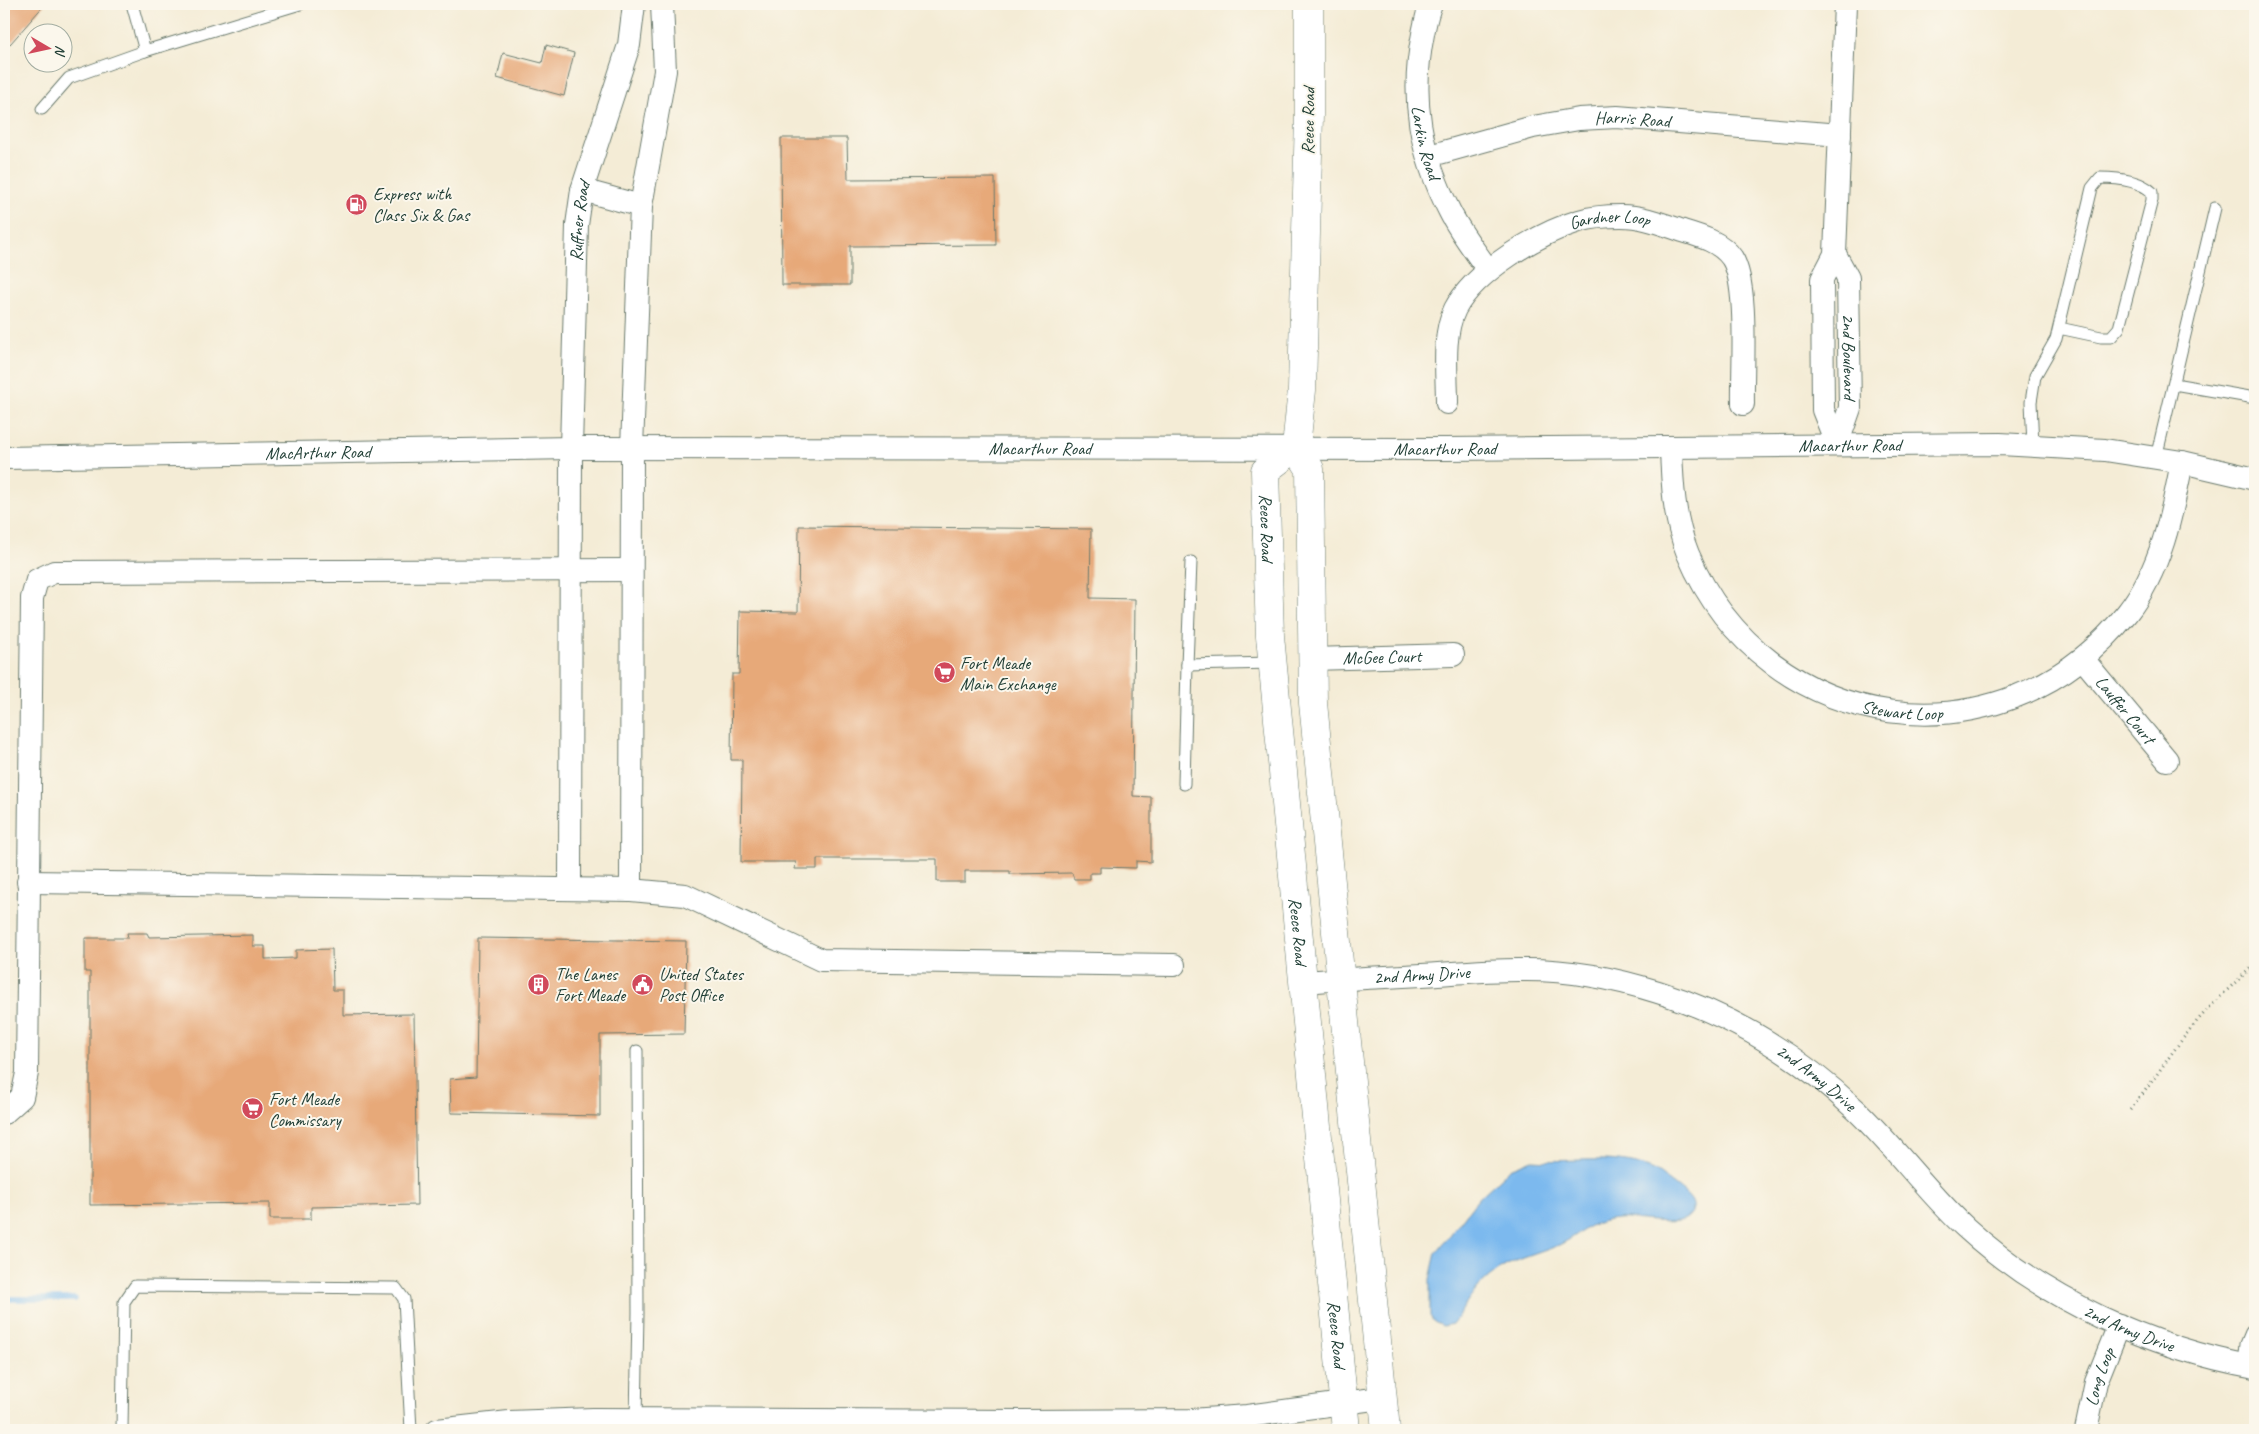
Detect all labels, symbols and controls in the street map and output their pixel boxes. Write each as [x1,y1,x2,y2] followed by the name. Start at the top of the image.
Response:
[22,22,72,72] north arrow
[51,44,69,58] text: N
[1296,84,1320,155] street label: Reece Road
[1407,105,1446,185] street label: Larkin Road
[1594,106,1674,132] street label: Harris Road
[565,175,596,262] street label: Ruffner Road
[373,183,471,226] place label: Express with Class Six & Gas
[345,192,369,216] fuel station icon: Express with Class Six & Gas
[1566,205,1654,235] street label: Gardner Loop
[1838,313,1861,403] street label: 2nd Boulevard
[1798,434,1904,457] street label: Macarthur Road
[988,437,1094,460] street label: Macarthur Road
[1393,438,1499,460] street label: Macarthur Road
[265,440,374,464] street label: MacArthur Road
[1255,494,1279,565] street label: Reece Road
[1342,645,1424,669] street label: McGee Court
[960,652,1057,695] place label: Fort Meade Main Exchange
[932,661,956,685] supermarket icon: Fort Meade Main Exchange
[2091,671,2162,751] street label: Lauffer Court
[1859,695,1944,725] street label: Stewart Loop
[1284,897,1313,969] street label: Reece Road
[1373,961,1472,988] street label: 2nd Army Drive
[555,963,626,1006] place label: The Lanes Fort Meade
[659,963,745,1006] place label: United States Post Office
[527,972,551,996] building icon: The Lanes Fort Meade
[631,972,655,996] public building icon: United States Post Office
[1772,1039,1862,1117] street label: 2nd Army Drive
[269,1088,342,1131] place label: Fort Meade Commissary
[241,1097,265,1121] supermarket icon: Fort Meade Commissary
[1323,1300,1351,1372] street label: Reece Road
[2080,1300,2178,1357] street label: 2nd Army Drive
[2080,1343,2120,1408] street label: Long Loop

